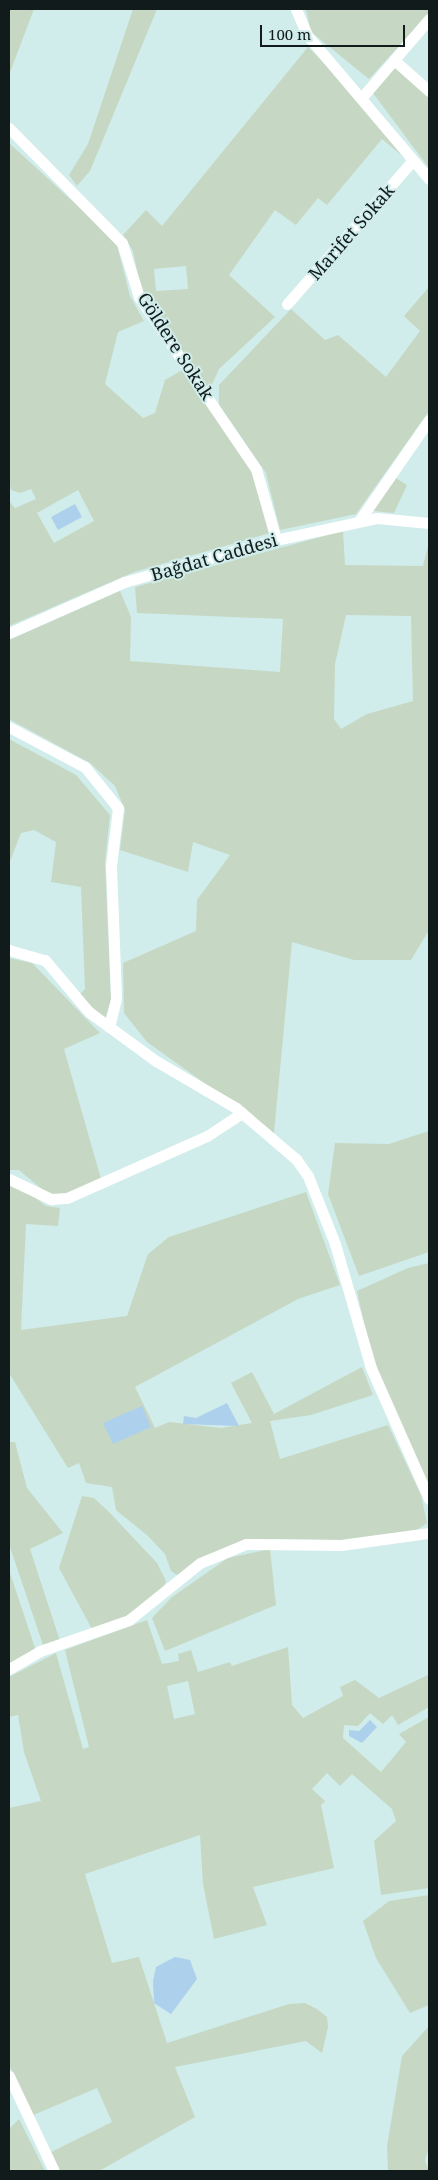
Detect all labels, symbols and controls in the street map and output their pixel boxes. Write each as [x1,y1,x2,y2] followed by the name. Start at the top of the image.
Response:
[263,15,408,47] scale bar
[268,24,311,44] text: 100 m
[304,180,398,284] street label: Marifet Sokak
[133,288,219,404] street label: Göldere Sokak
[148,529,280,585] street label: Bağdat Caddesi

